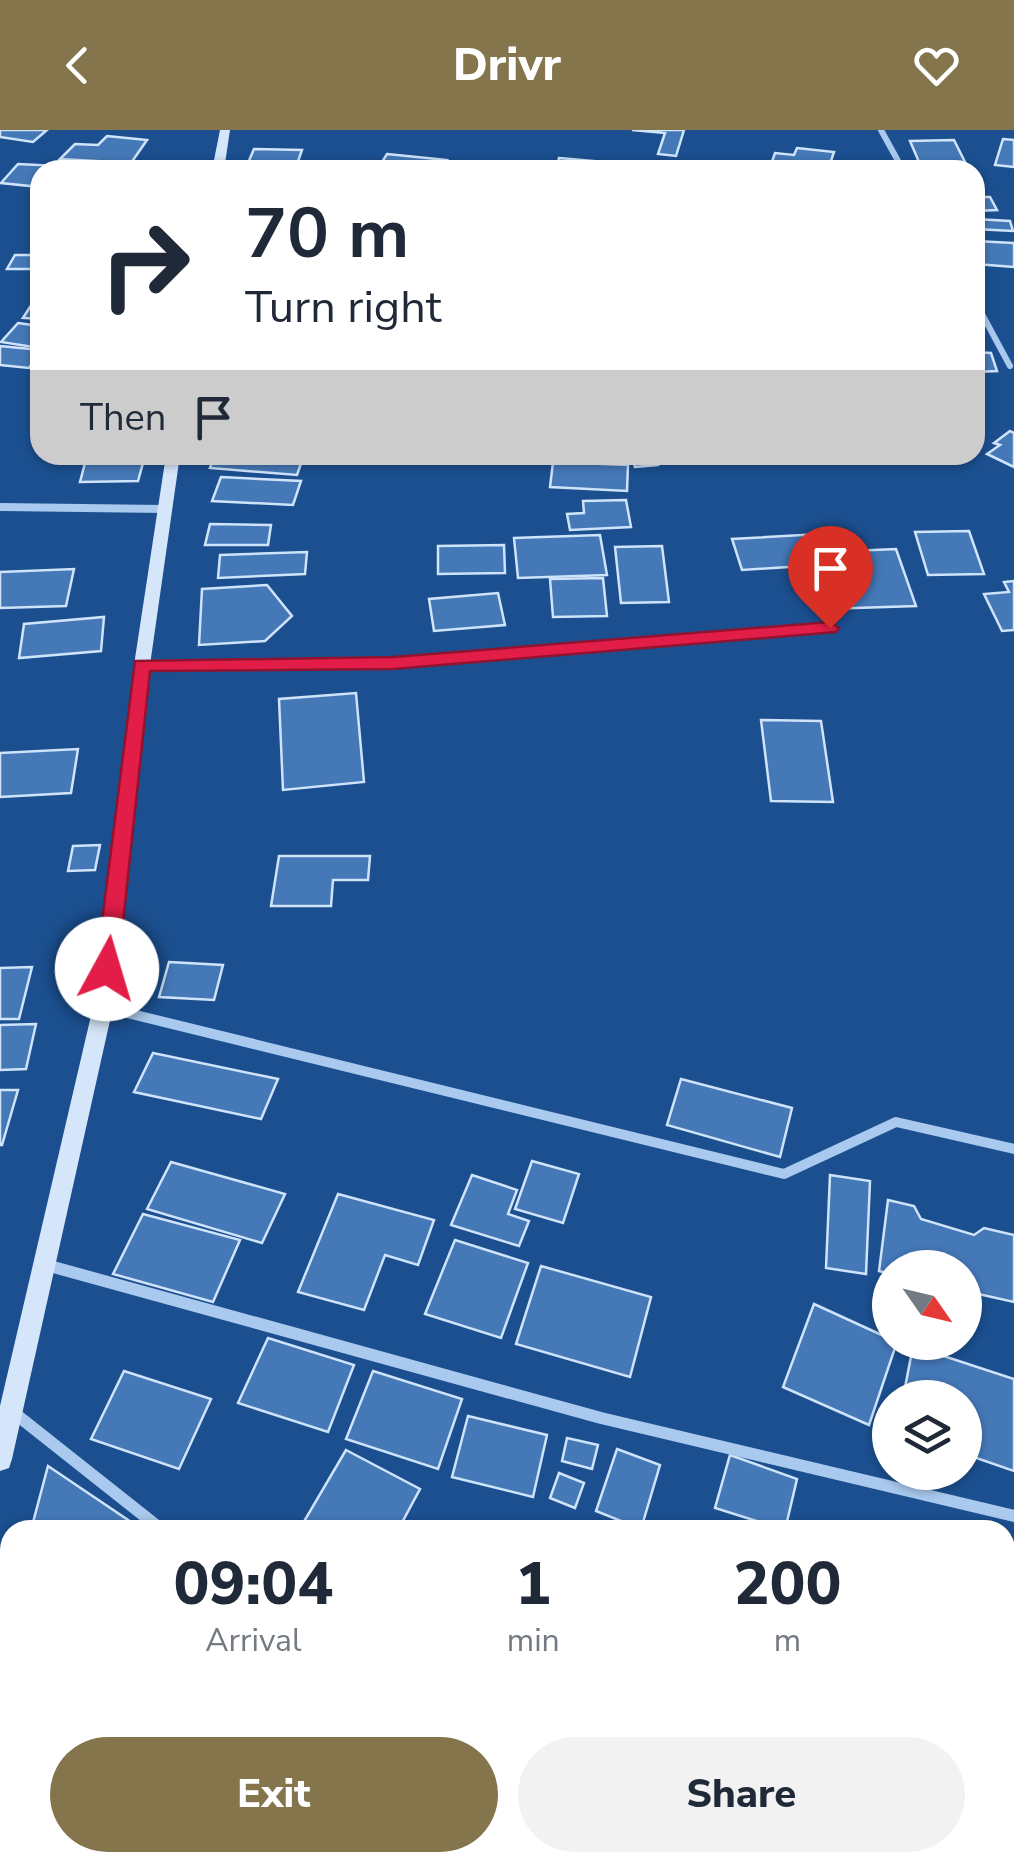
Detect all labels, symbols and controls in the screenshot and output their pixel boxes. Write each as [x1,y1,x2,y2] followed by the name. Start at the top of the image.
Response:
[453,35,561,96] text: Drivr
[50,38,105,93] icon: back
[909,38,964,93] icon: heart
[245,186,409,282] text: 70 m
[80,200,210,330] icon: right
[245,277,442,338] text: Turn right
[186,390,241,445] icon: arrive
[80,392,166,443] text: Then
[788,526,873,629] pin
[803,541,858,596] icon: arrive
[55,917,159,1021] position arrow
[872,1250,982,1360] north arrow
[872,1250,982,1490] map controls
[872,1380,982,1490] button: layers
[174,1543,333,1625] text: 09:04
[515,1543,551,1625] text: 1
[733,1543,841,1625] text: 200
[205,1619,302,1662] text: Arrival
[507,1619,560,1662] text: min
[774,1619,801,1662] text: m
[50,1737,498,1852] button: Exit
[518,1737,965,1852] button: Share

